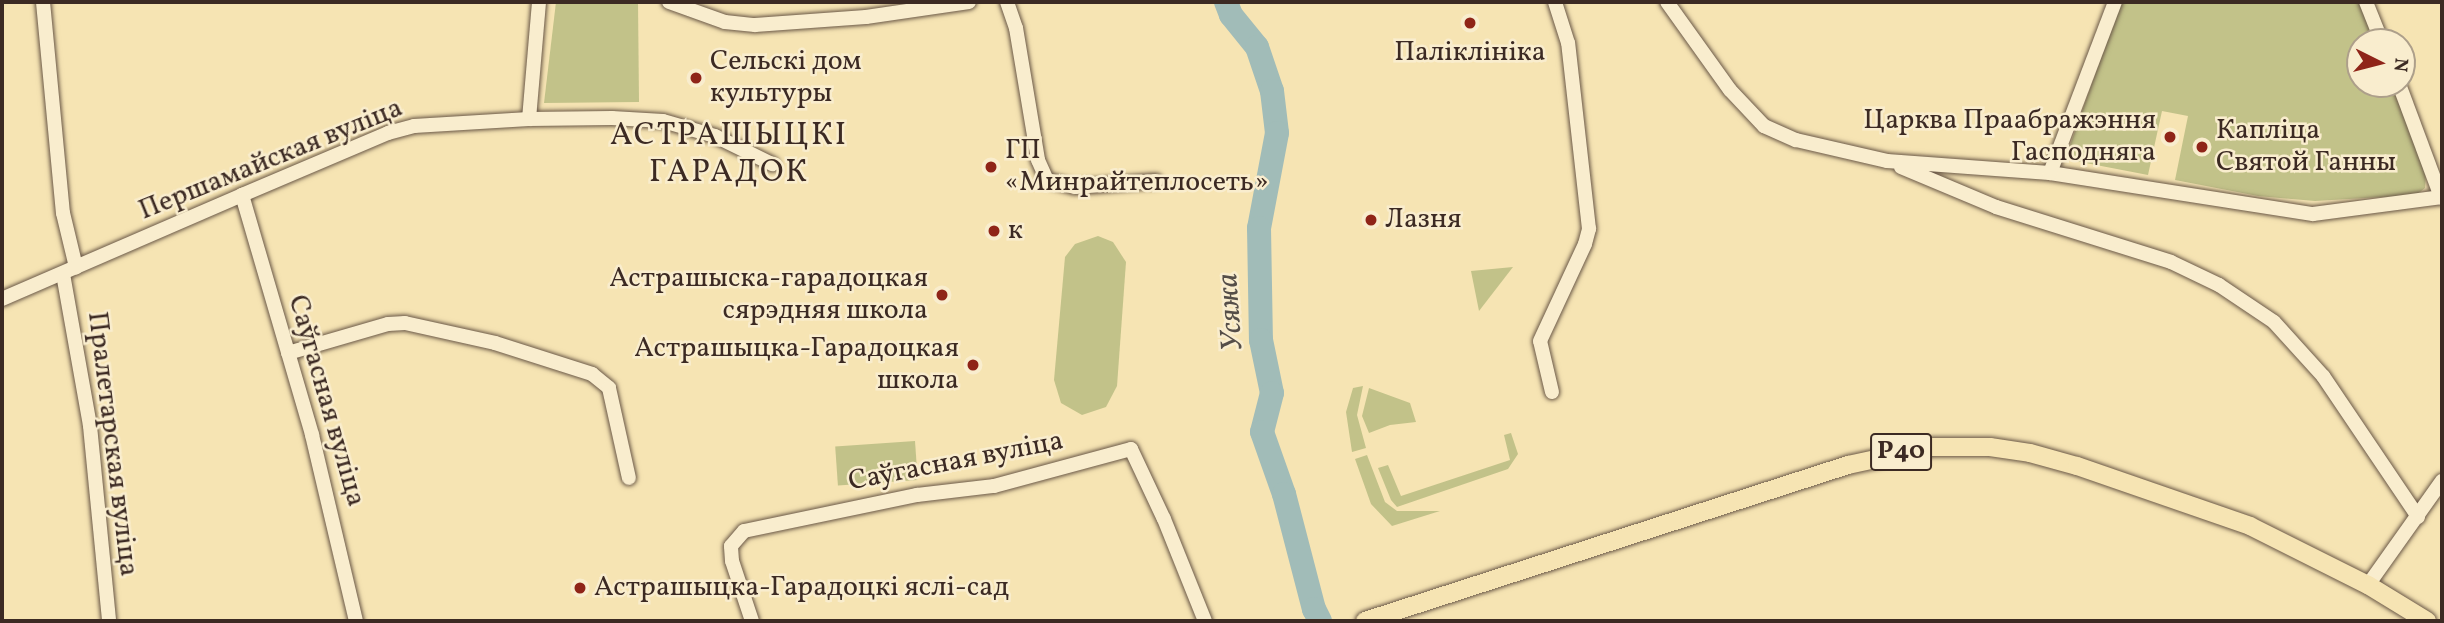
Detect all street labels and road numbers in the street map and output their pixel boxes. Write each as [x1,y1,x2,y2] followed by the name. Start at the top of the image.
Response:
[134,92,408,228] street label: Першамайская вуліца
[280,291,372,511] street label: Саўгасная вуліца
[79,310,145,578] street label: Пралетарская вуліца
[846,425,1066,499] street label: Саўгасная вуліца
[1870,430,1932,474] road number: Р40

